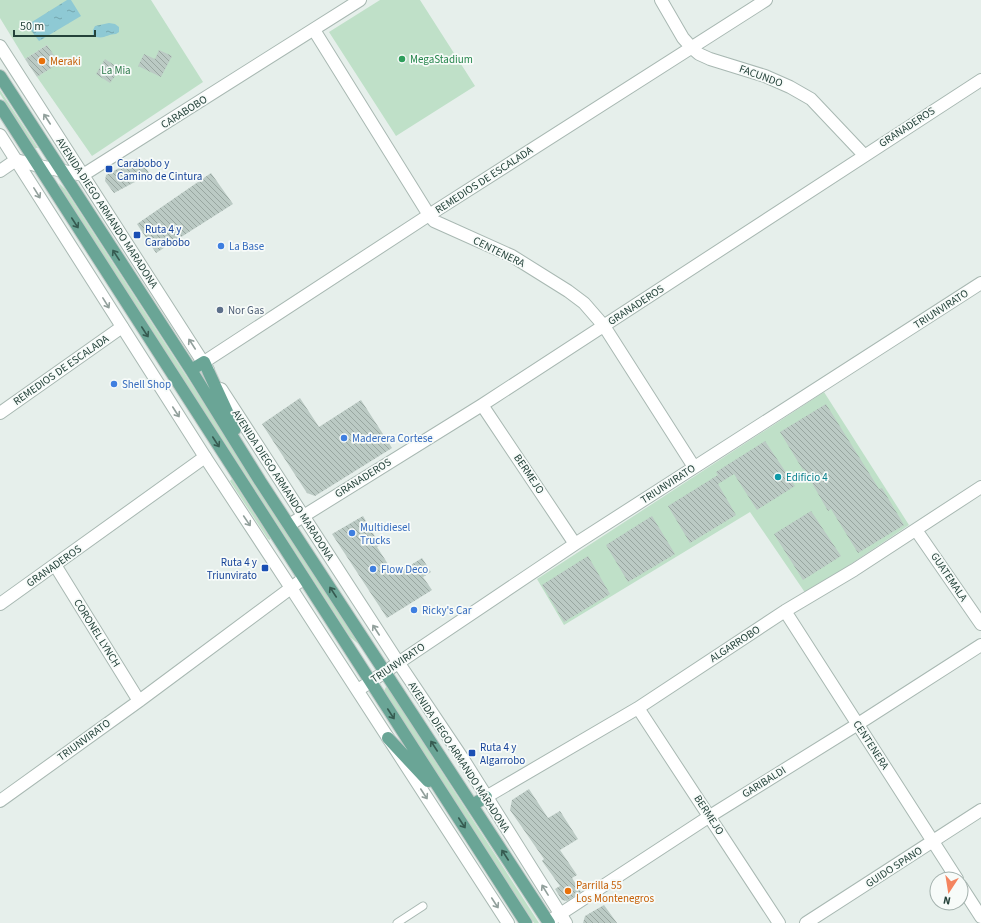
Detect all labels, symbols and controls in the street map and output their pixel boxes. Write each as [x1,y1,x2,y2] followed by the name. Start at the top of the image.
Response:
[14,12,95,38] scale bar
[20,18,44,35] text: 50 m
[410,52,473,67] place label: MegaStadium
[50,54,81,69] place label: Meraki
[397,54,407,64] marker: MegaStadium
[37,56,47,66] marker: Meraki
[737,61,785,91] street label: FACUNDO
[101,63,131,78] park label: La Mia
[158,92,210,132] street label: CARABOBO
[876,103,938,151] street label: GRANADEROS
[43,114,51,125] one-way arrow
[53,135,161,291] street label: AVENIDA DIEGO ARMANDO MARADONA
[432,143,536,217] street label: REMEDIOS DE ESCALADA
[117,156,202,184] place label: Carabobo y Camino de Cintura
[104,164,114,174] marker: Carabobo y Camino de Cintura
[33,187,41,198] one-way arrow
[72,217,80,229] one-way arrow
[145,222,190,250] place label: Ruta 4 y Carabobo
[132,230,142,240] marker: Ruta 4 y Carabobo
[471,233,527,271] street label: CENTENERA
[229,239,265,254] place label: La Base
[216,241,226,251] marker: La Base
[112,250,120,261] one-way arrow
[605,281,667,329] street label: GRANADEROS
[911,286,971,332] street label: TRIUNVIRATO
[102,297,110,308] one-way arrow
[228,303,264,318] place label: Nor Gas
[215,305,225,315] marker: Nor Gas
[142,326,150,338] one-way arrow
[10,331,112,409] street label: REMEDIOS DE ESCALADA
[188,339,196,350] one-way arrow
[122,377,171,392] place label: Shell Shop
[109,379,119,389] marker: Shell Shop
[172,406,180,417] one-way arrow
[229,407,337,563] street label: AVENIDA DIEGO ARMANDO MARADONA
[352,431,433,446] place label: Maderera Cortese
[339,433,349,443] marker: Maderera Cortese
[212,436,220,448] one-way arrow
[510,451,548,497] street label: BERMEJO
[332,455,394,501] street label: GRANADEROS
[638,461,698,507] street label: TRIUNVIRATO
[786,470,828,485] place label: Edificio 4
[773,472,783,482] marker: Edificio 4
[243,515,251,526] one-way arrow
[360,520,411,548] place label: Multidiesel Trucks
[347,528,357,538] marker: Multidiesel Trucks
[23,541,85,591] street label: GRANADEROS
[927,550,971,604] street label: GUATEMALA
[207,555,257,583] place label: Ruta 4 y Triunvirato
[381,562,428,577] place label: Flow Deco
[260,563,270,573] marker: Ruta 4 y Triunvirato
[368,564,378,574] marker: Flow Deco
[329,587,337,598] one-way arrow
[70,596,124,670] street label: CORONEL LYNCH
[422,603,472,618] place label: Ricky's Car
[409,605,419,615] marker: Ricky's Car
[707,622,763,666] street label: ALGARROBO
[372,624,380,636] one-way arrow
[368,639,428,687] street label: TRIUNVIRATO
[405,679,513,835] street label: AVENIDA DIEGO ARMANDO MARADONA
[387,708,395,719] one-way arrow
[54,716,114,764] street label: TRIUNVIRATO
[849,717,893,773] street label: CENTENERA
[480,740,525,768] place label: Ruta 4 y Algarrobo
[430,741,438,752] one-way arrow
[467,748,477,758] marker: Ruta 4 y Algarrobo
[739,763,789,801] street label: GARIBALDI
[420,788,428,799] one-way arrow
[690,792,728,838] street label: BERMEJO
[459,817,467,829] one-way arrow
[863,843,925,891] street label: GUIDO SPANO
[501,850,509,861] one-way arrow
[929,871,969,911] north arrow
[576,878,655,906] place label: Parrilla 55 Los Montenegros
[541,885,549,896] one-way arrow
[563,886,573,896] marker: Parrilla 55 Los Montenegros
[942,892,952,908] text: N
[491,897,499,909] one-way arrow

